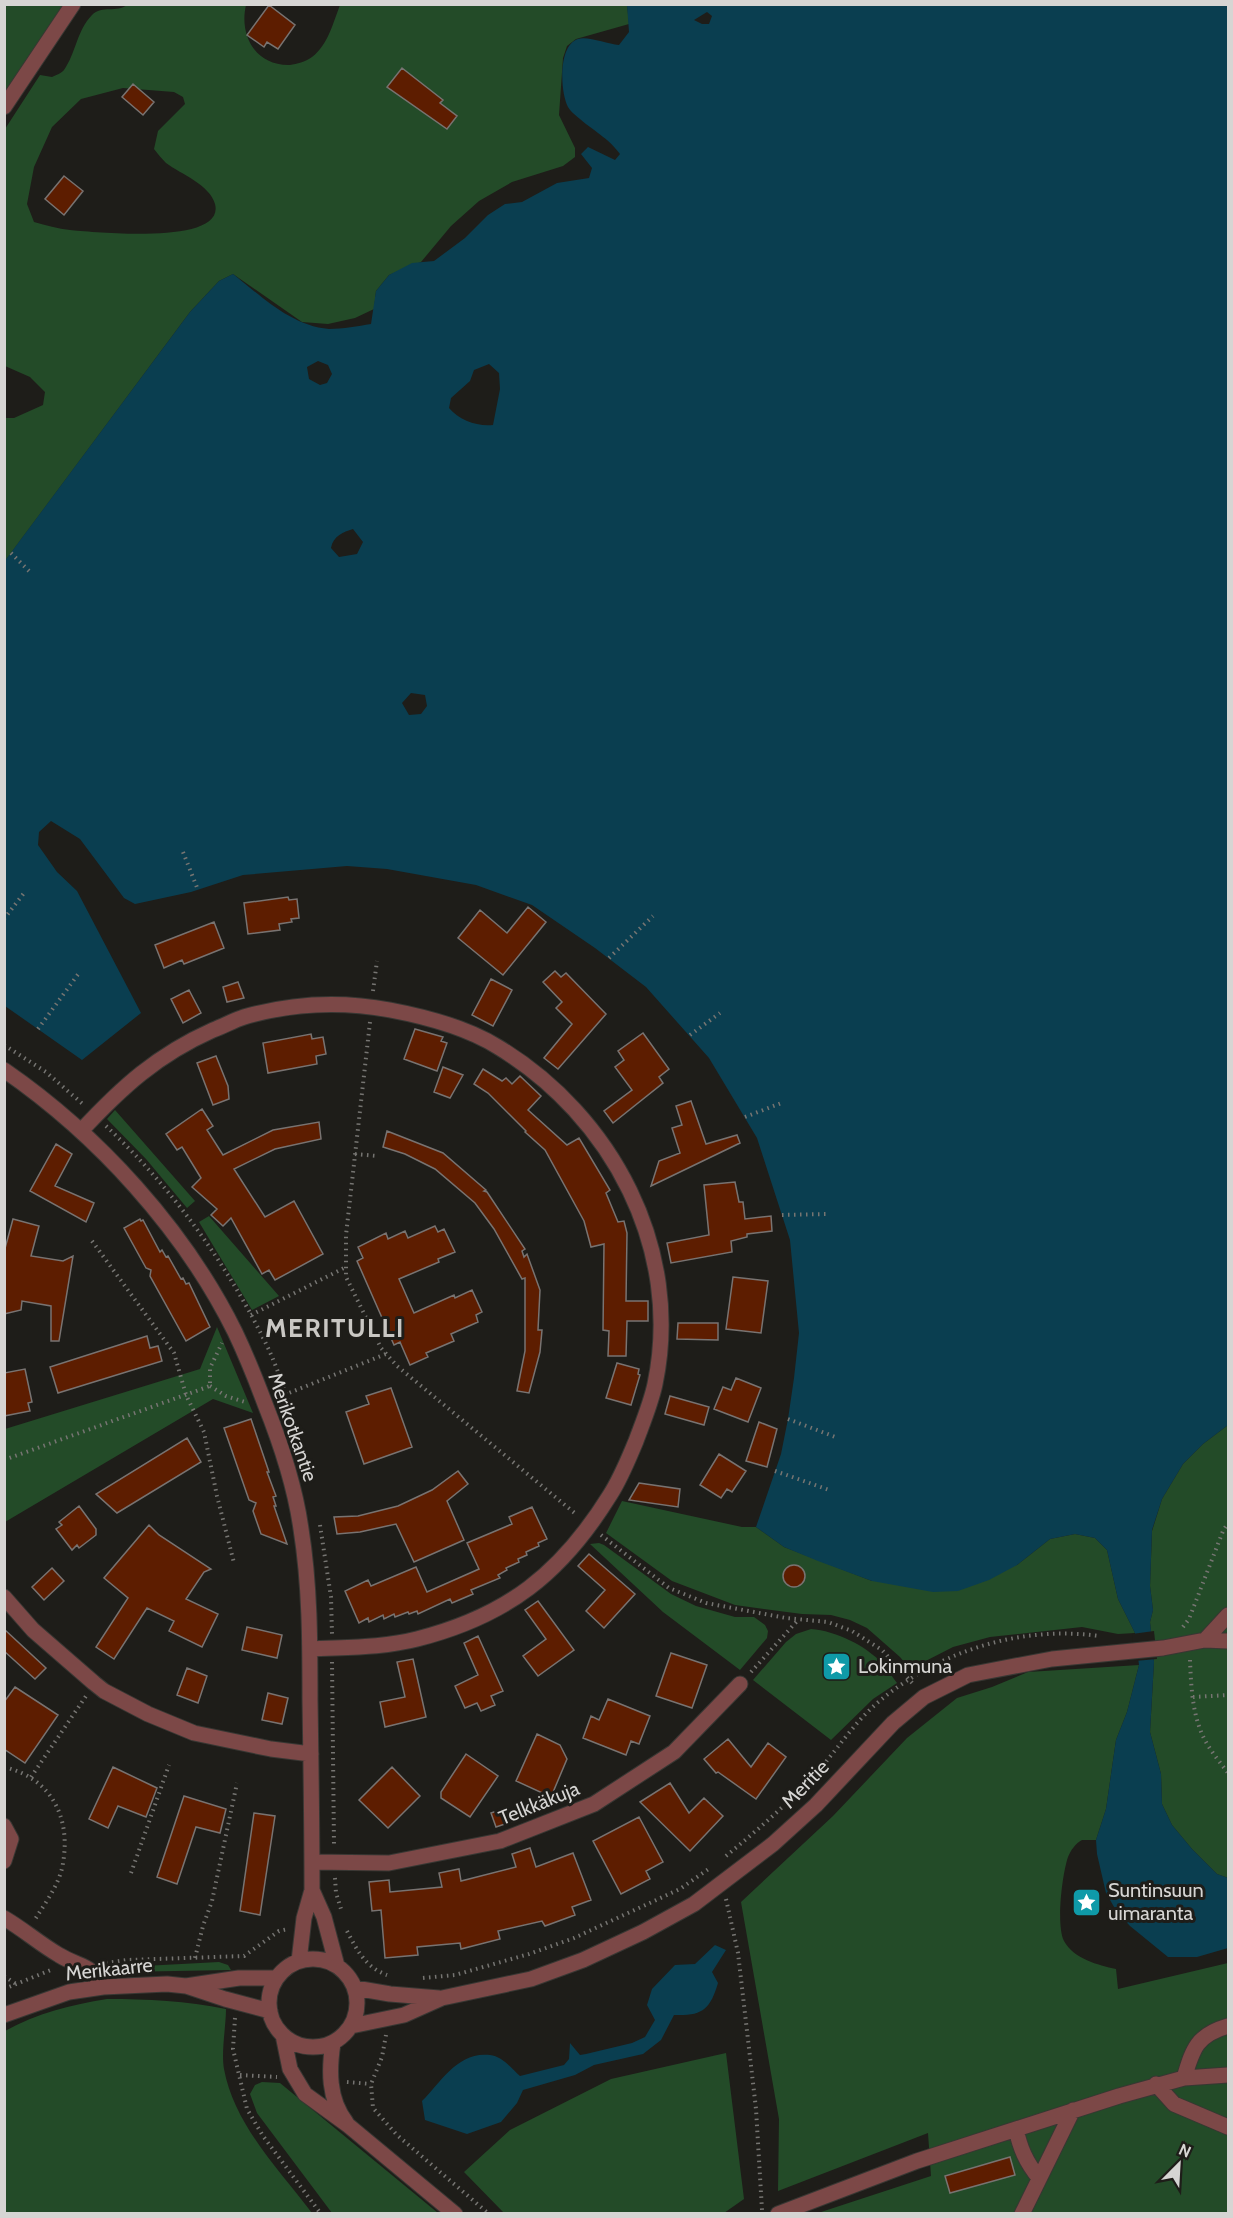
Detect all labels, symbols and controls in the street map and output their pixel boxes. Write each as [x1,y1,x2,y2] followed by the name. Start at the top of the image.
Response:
[265,1312,405,1344] district label: MERITULLI
[263,1369,323,1485] street label: Merikotkantie
[821,1650,853,1682] place icon: Lokinmuna
[858,1654,952,1678] place label: Lokinmuna
[776,1755,834,1813] street label: Meritie
[495,1776,583,1830] street label: Telkkäkuja
[1108,1878,1204,1925] place label: Suntinsuun uimaranta
[1071,1886,1103,1918] place icon: Suntinsuun uimaranta
[64,1952,154,1986] street label: Merikaarre
[1149,2134,1209,2194] north arrow
[1176,2140,1194,2162] text: N

